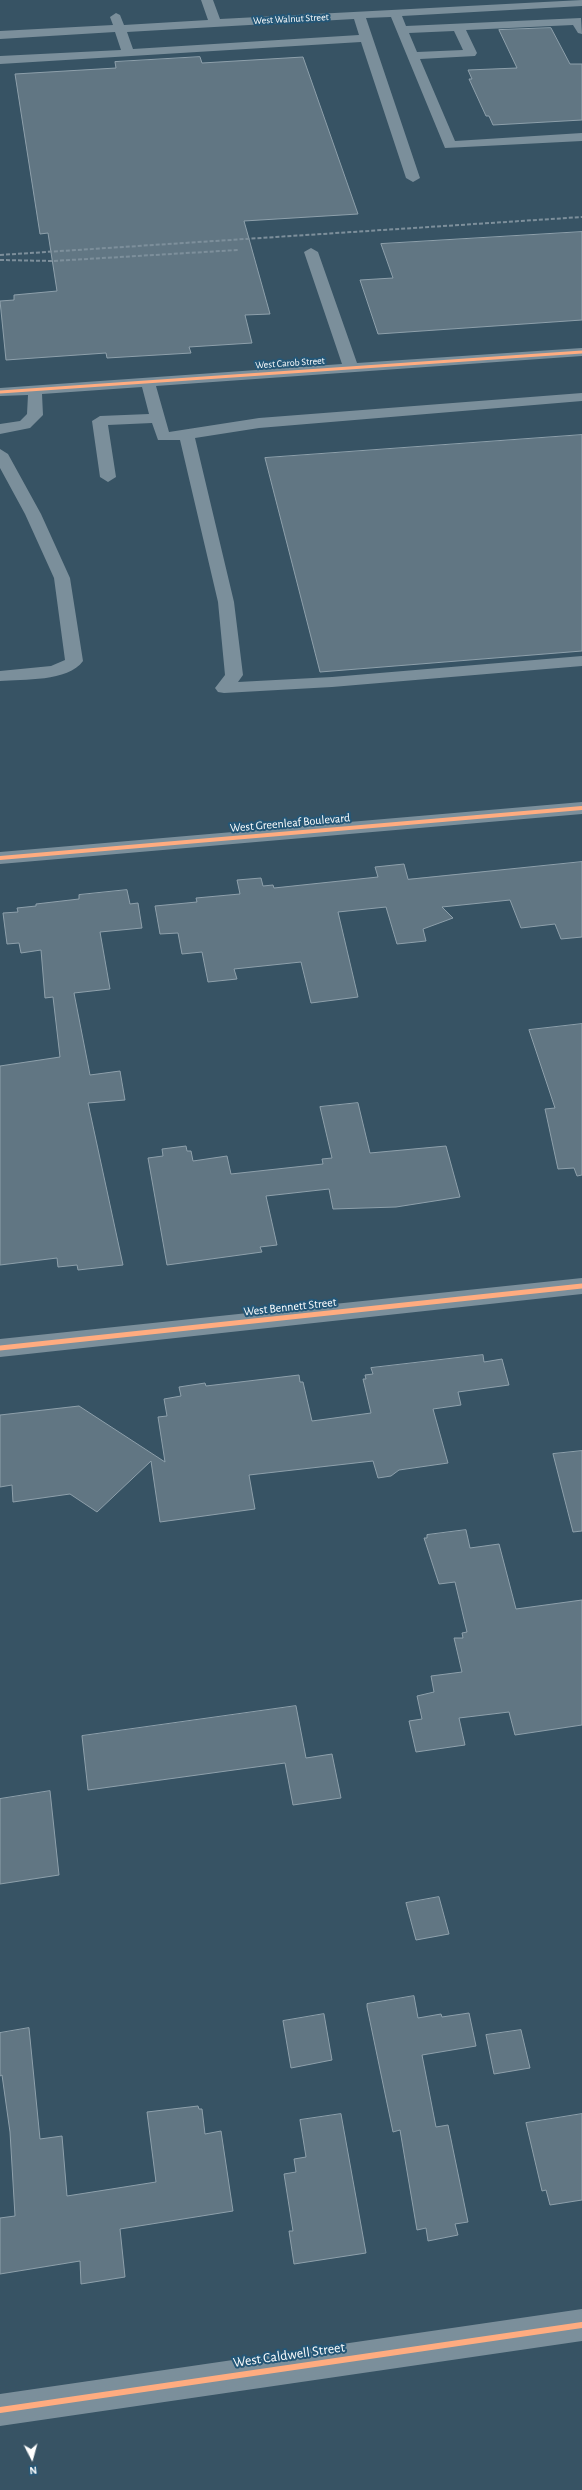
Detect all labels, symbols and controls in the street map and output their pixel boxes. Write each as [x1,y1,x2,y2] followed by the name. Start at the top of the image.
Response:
[253,11,329,27] street label: West Walnut Street
[255,355,325,371] street label: West Carob Street
[229,811,351,835] street label: West Greenleaf Boulevard
[243,1295,337,1319] street label: West Bennett Street
[232,2339,346,2371] street label: West Caldwell Street
[12,2438,52,2478] north arrow
[29,2465,38,2476] text: N

